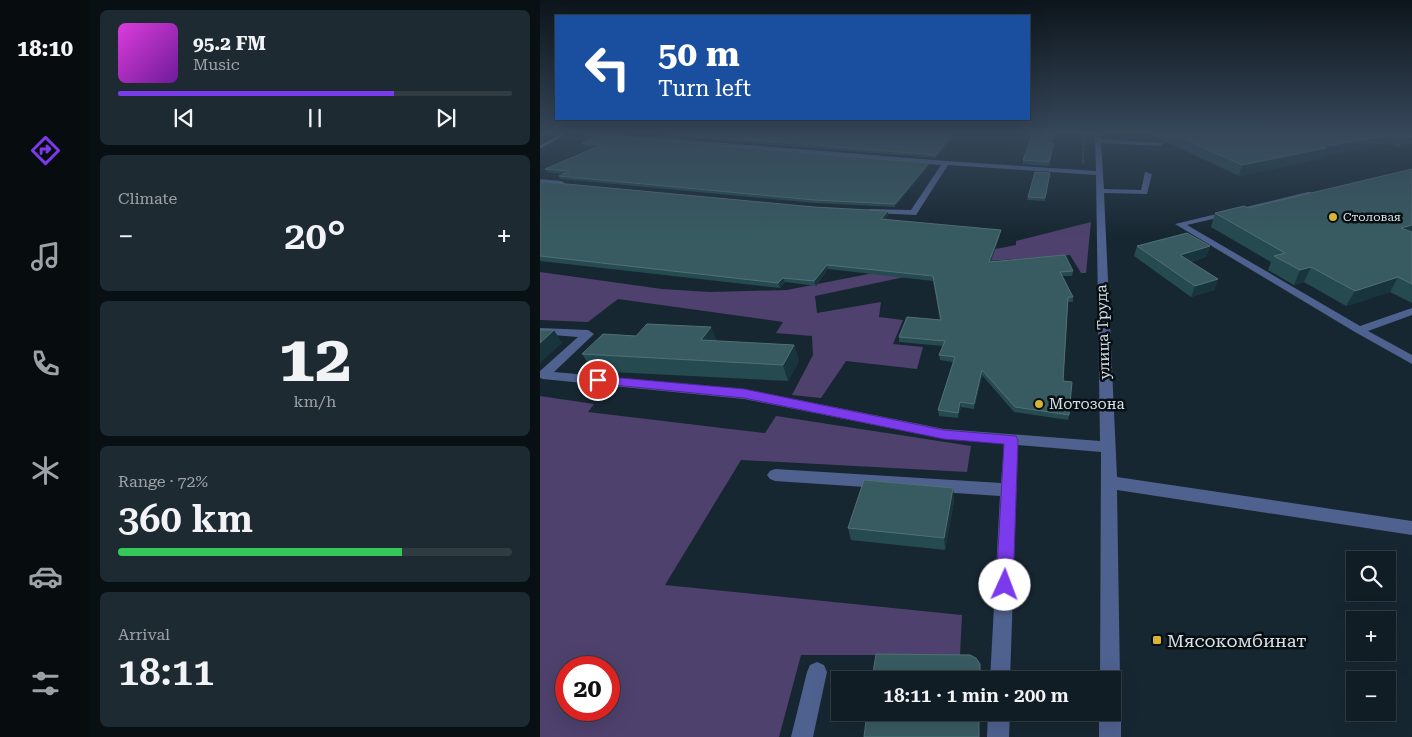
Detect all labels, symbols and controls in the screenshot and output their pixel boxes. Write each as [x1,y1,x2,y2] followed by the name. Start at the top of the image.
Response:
[193,32,266,55] text: 95.2 FM
[658,34,740,75] text: 50 m
[575,35,640,100] icon: left
[17,36,73,61] text: 18:10
[193,55,240,74] text: Music
[658,76,751,101] text: Turn left
[170,104,198,132] icon: previous
[301,104,329,132] icon: pause
[432,104,460,132] icon: next
[28,133,63,168] icon: directions
[118,189,177,208] text: Climate
[1343,210,1401,224] place label: Столовая
[1327,211,1339,223] marker: Столовая
[284,214,346,258] text: 20°
[118,220,134,253] text: −
[496,220,512,253] text: +
[28,239,63,274] icon: music
[1092,284,1114,380] street label: улица Труда
[279,321,351,397] text: 12
[28,346,63,381] icon: phone
[577,359,619,401] pin
[584,366,612,394] icon: arrive
[294,392,336,411] text: km/h
[1049,395,1125,413] place label: Мотозона
[1033,398,1045,410] marker: Мотозона
[28,453,63,488] icon: climate
[118,472,208,491] text: Range · 72%
[118,497,253,541] text: 360 km
[1346,551,1396,721] map controls
[1346,551,1396,601] button: search
[978,558,1030,610] position arrow
[28,559,63,594] icon: car
[1346,611,1396,661] button: +
[118,625,170,644] text: Arrival
[1167,630,1307,651] place label: Мясокомбинат
[1151,634,1163,646] marker: Мясокомбинат
[118,650,214,694] text: 18:11
[555,656,620,721] speed limit sign: 20
[28,666,63,701] icon: filters
[1346,671,1396,721] button: −
[883,684,1069,707] text: 18:11 · 1 min · 200 m

